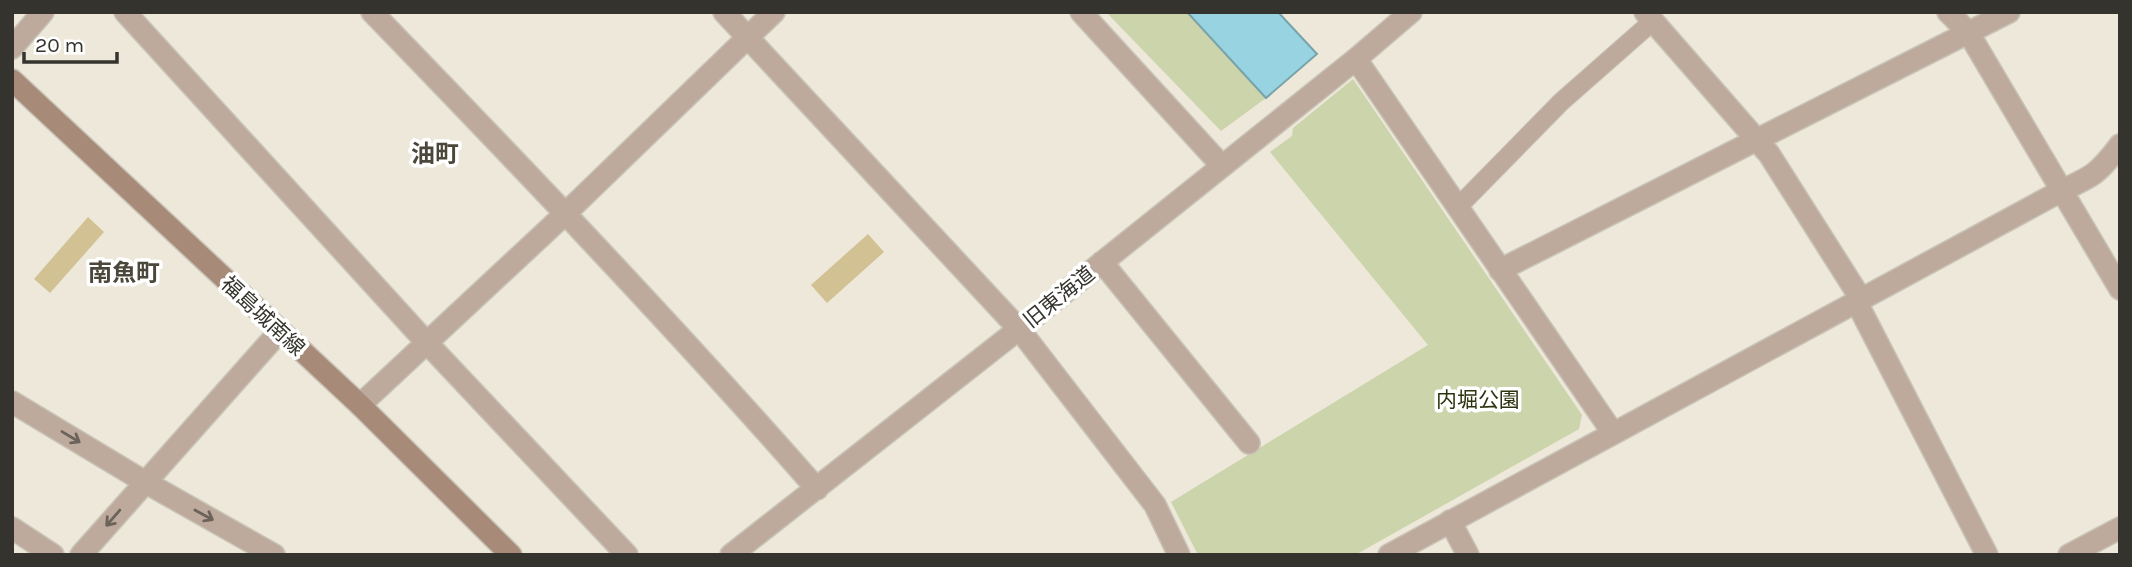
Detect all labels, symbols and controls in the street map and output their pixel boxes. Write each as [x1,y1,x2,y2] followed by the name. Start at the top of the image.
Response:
[24,21,117,65] scale bar
[35,33,84,57] text: 20 m
[411,140,459,168] district label: 油町
[88,259,160,287] district label: 南魚町
[1019,261,1099,333] street label: 旧東海道
[216,271,310,361] street label: 福島城南線
[1436,388,1520,412] park label: 内堀公園
[60,431,80,445] one-way arrow
[194,508,214,522] one-way arrow
[105,509,121,527] one-way arrow

